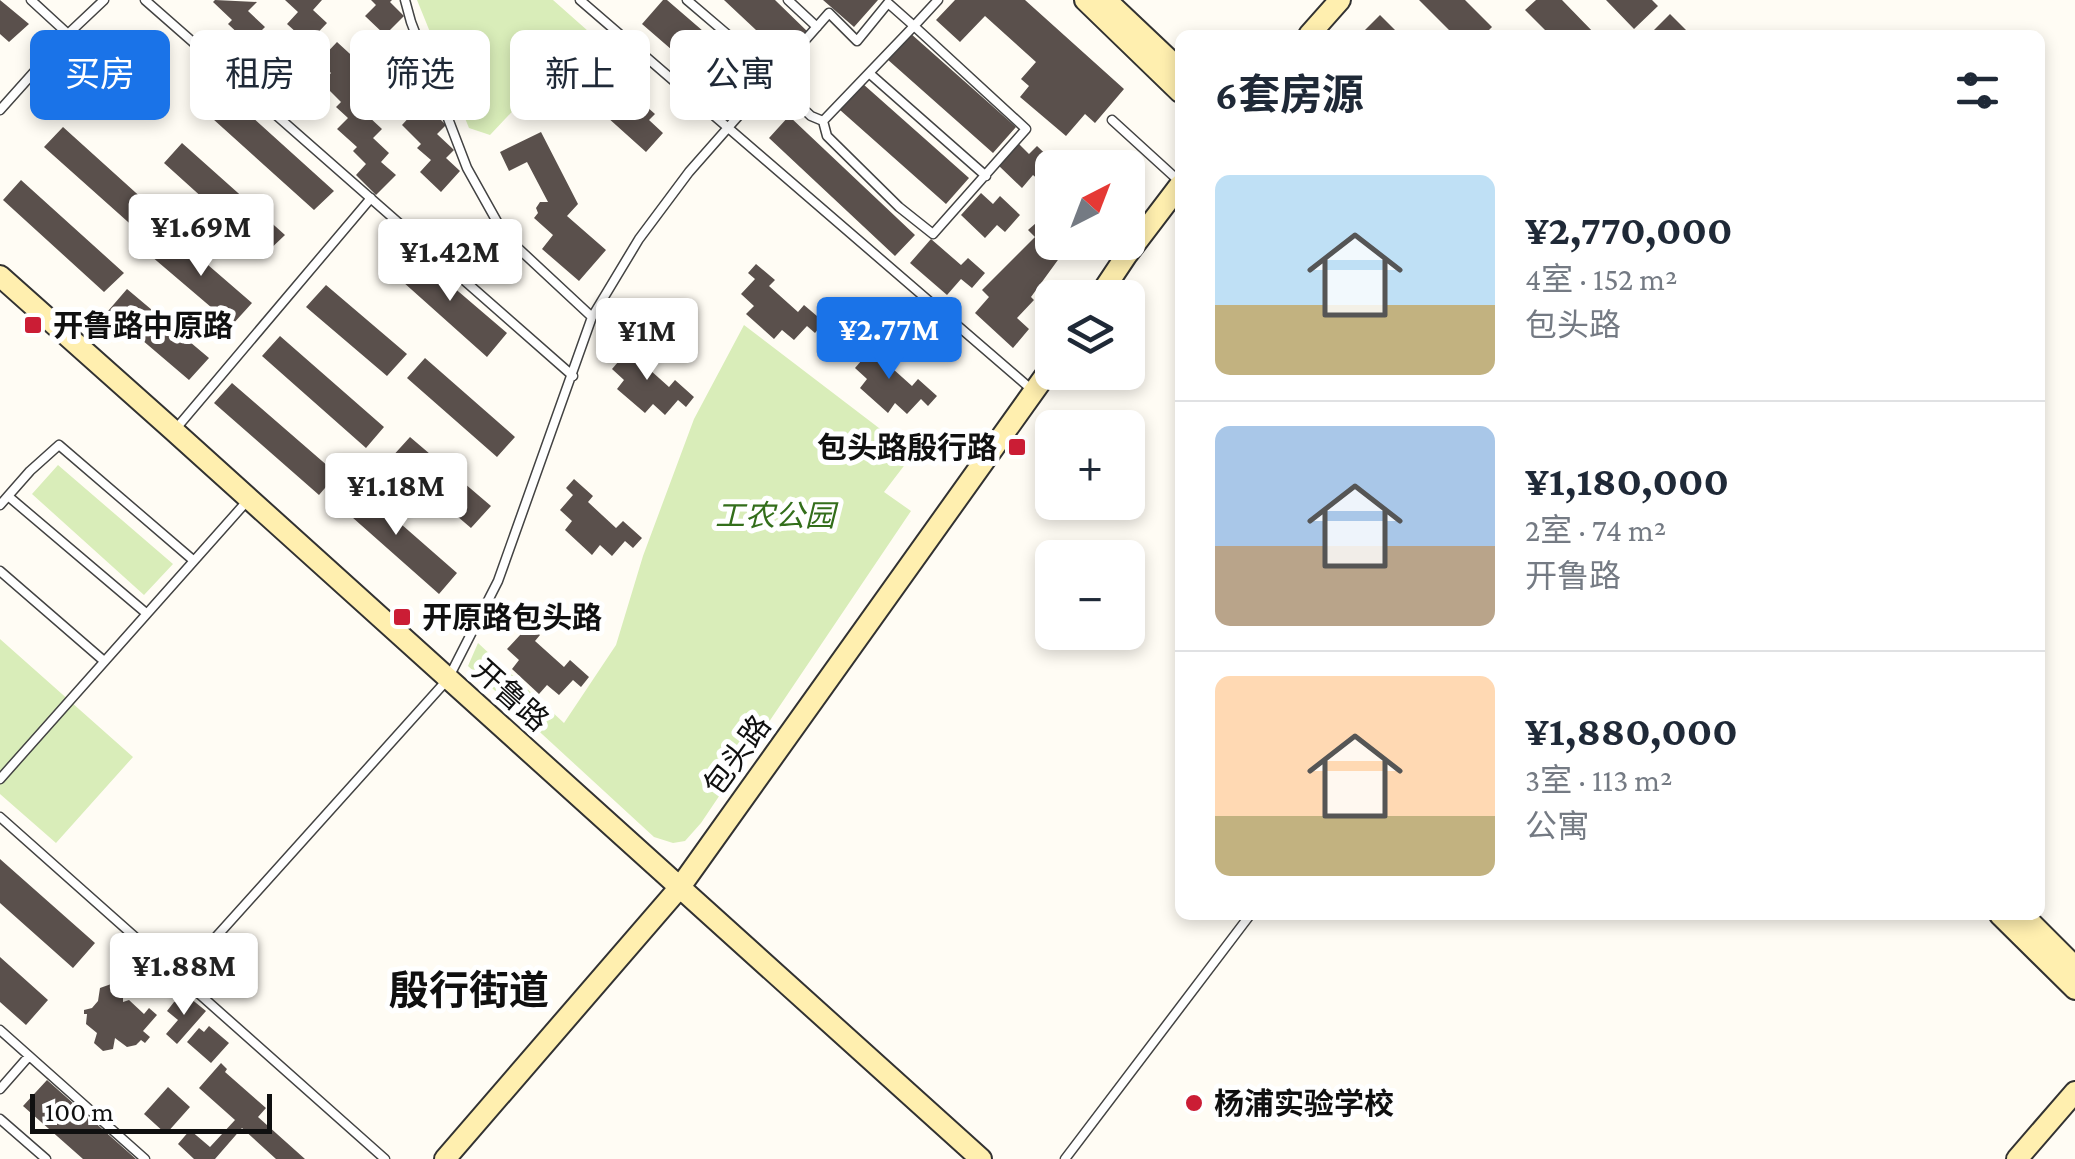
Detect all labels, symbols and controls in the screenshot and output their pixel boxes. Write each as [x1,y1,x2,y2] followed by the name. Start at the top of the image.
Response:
[30,30,170,120] chip: 买房
[190,30,330,120] chip: 租房
[350,30,490,120] chip: 筛选
[510,30,650,120] chip: 新上
[670,30,810,120] chip: 公寓
[1950,63,2005,118] icon: filters
[1215,71,1364,118] text: 6套房源
[1035,150,1145,260] north arrow
[1035,150,1145,650] map controls
[120,194,282,279] pin: ¥1.69M
[1525,206,1733,253] text: ¥2,770,000
[151,208,251,244] text: ¥1.69M
[1295,215,1415,335] icon: home
[369,219,531,304] pin: ¥1.42M
[400,233,500,269] text: ¥1.42M
[1525,261,1677,297] text: 4室 · 152 m²
[1035,280,1145,390] button: layers
[808,297,970,382] pin: ¥2.77M
[599,298,695,383] pin: ¥1M
[1525,307,1621,343] text: 包头路
[53,309,233,342] place label: 开鲁路中原路
[839,311,939,347] text: ¥2.77M
[618,312,676,348] text: ¥1M
[22,314,44,336] marker: 开鲁路中原路
[1035,410,1145,520] button: +
[817,431,997,464] place label: 包头路殷行路
[1006,436,1028,458] marker: 包头路殷行路
[315,453,477,538] pin: ¥1.18M
[1525,457,1729,504] text: ¥1,180,000
[1295,466,1415,586] icon: home
[347,467,445,503] text: ¥1.18M
[715,499,839,532] park label: 工农公园
[1525,512,1666,548] text: 2室 · 74 m²
[1035,540,1145,650] button: −
[1525,558,1621,594] text: 开鲁路
[422,601,602,634] place label: 开原路包头路
[391,606,413,628] marker: 开原路包头路
[467,653,555,737] street label: 开鲁路
[1525,707,1738,754] text: ¥1,880,000
[697,709,777,801] street label: 包头路
[1295,716,1415,836] icon: home
[1525,762,1673,798] text: 3室 · 113 m²
[1525,808,1589,844] text: 公寓
[103,933,265,1018] pin: ¥1.88M
[132,947,236,983] text: ¥1.88M
[389,968,549,1013] district label: 殷行街道
[1214,1087,1394,1120] place label: 杨浦实验学校
[30,1089,272,1134] scale bar
[1183,1092,1205,1114] marker: 杨浦实验学校
[45,1096,114,1127] text: 100 m

